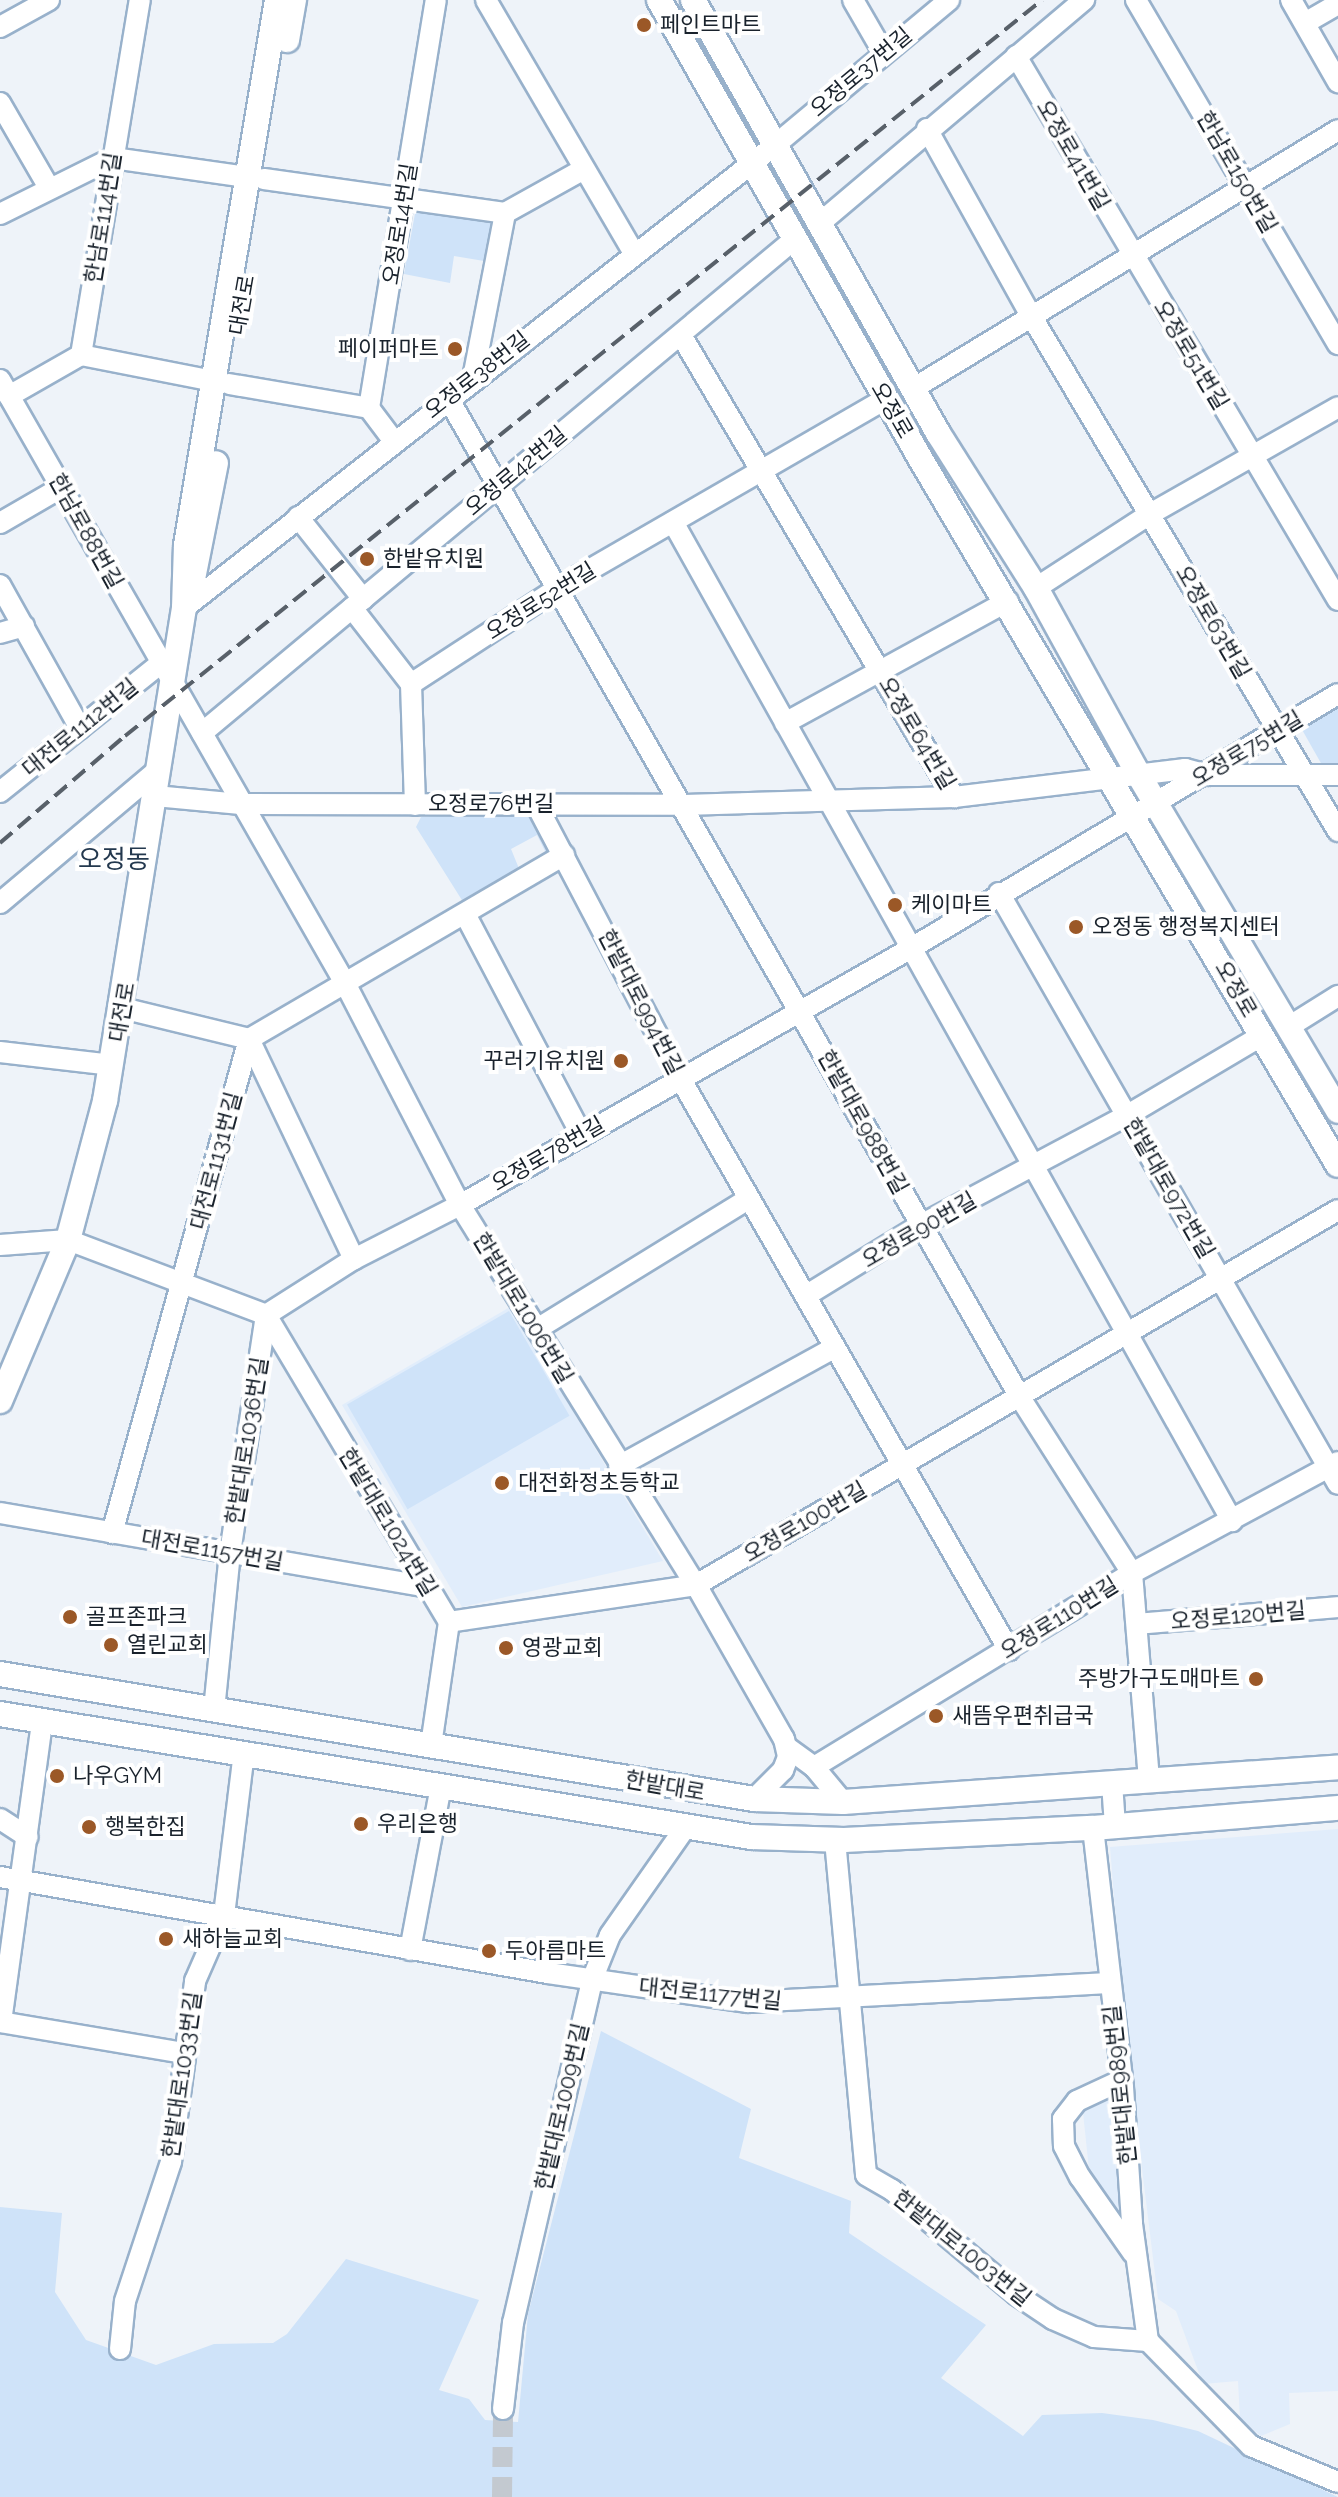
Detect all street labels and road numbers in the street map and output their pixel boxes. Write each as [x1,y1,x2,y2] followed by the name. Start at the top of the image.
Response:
[805,22,917,122] street label: 오정로37번길
[1031,95,1115,215] street label: 오정로41번길
[1192,106,1282,238] street label: 한남로150번길
[80,151,126,285] street label: 한남로114번길
[377,161,423,287] street label: 오정로14번길
[224,273,260,337] street label: 대전로
[1148,296,1234,414] street label: 오정로51번길
[419,326,535,424] street label: 오정로38번길
[865,377,919,443] street label: 오정로
[460,421,572,521] street label: 오정로42번길
[44,469,128,593] street label: 한남로88번길
[481,557,601,645] street label: 오정로52번길
[1170,561,1256,683] street label: 오정로63번길
[873,672,961,794] street label: 오정로64번길
[17,673,143,783] street label: 대전로1112번길
[1187,706,1307,792] street label: 오정로75번길
[428,791,554,817] street label: 오정로76번길
[593,925,689,1079] street label: 한밭대로994번길
[1209,956,1263,1022] street label: 오정로
[104,980,140,1044] street label: 대전로
[813,1045,913,1199] street label: 한밭대로988번길
[185,1089,247,1233] street label: 대전로1131번길
[487,1111,609,1197] street label: 오정로78번길
[1118,1113,1220,1263] street label: 한밭대로972번길
[857,1187,981,1273] street label: 오정로90번길
[468,1228,578,1388] street label: 한밭대로1006번길
[221,1355,273,1527] street label: 한밭대로1036번길
[333,1443,443,1601] street label: 한밭대로1024번길
[739,1476,871,1568] street label: 오정로100번길
[139,1525,285,1575] street label: 대전로1157번길
[995,1571,1123,1665] street label: 오정로110번길
[1169,1597,1307,1635] street label: 오정로120번길
[623,1766,707,1806] street label: 한밭대로
[637,1973,783,2015] street label: 대전로1177번길
[157,1990,207,2160] street label: 한밭대로1033번길
[1098,2004,1142,2166] street label: 한밭대로989번길
[530,2021,594,2193] street label: 한밭대로1009번길
[888,2184,1036,2312] street label: 한밭대로1003번길

